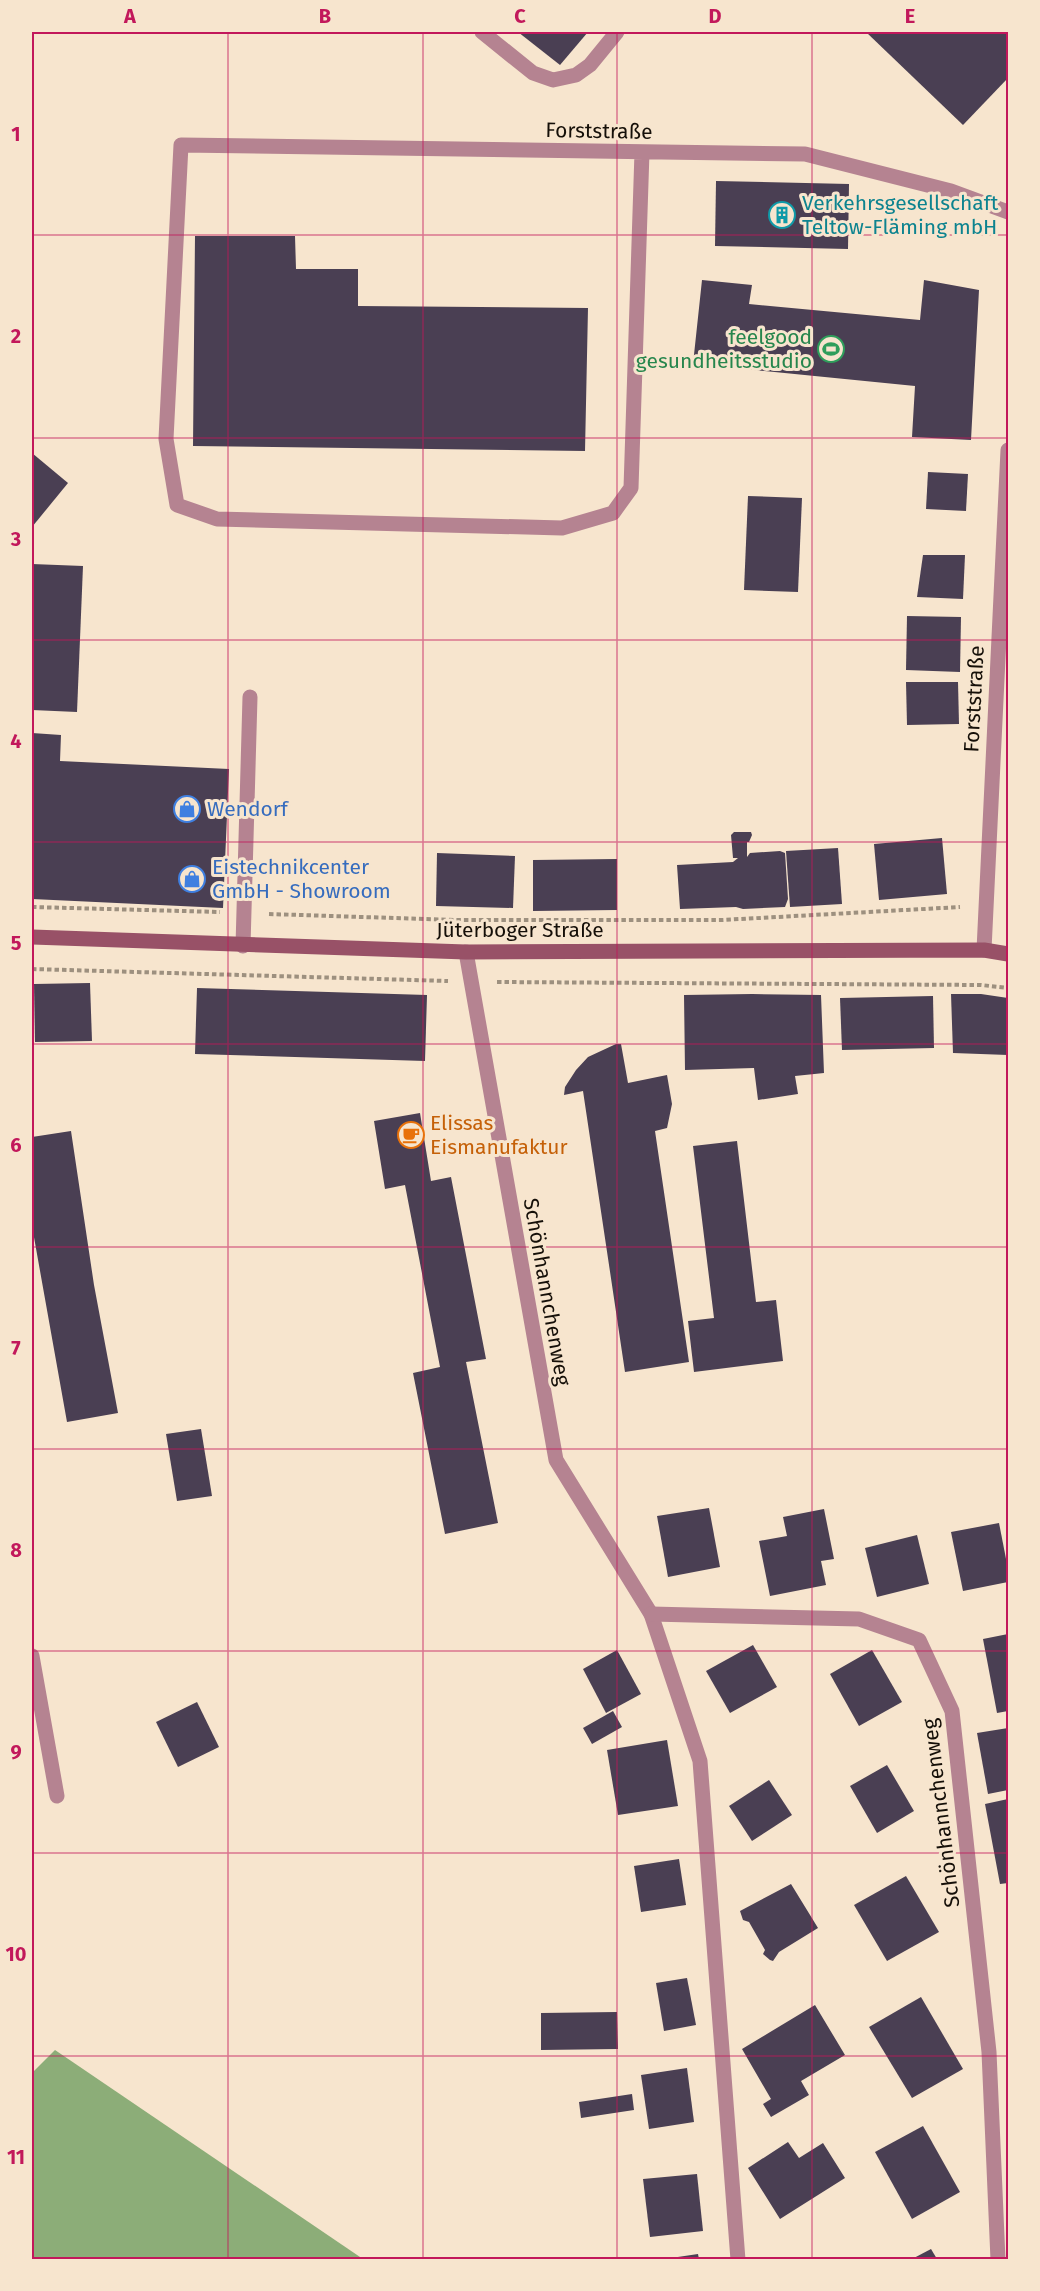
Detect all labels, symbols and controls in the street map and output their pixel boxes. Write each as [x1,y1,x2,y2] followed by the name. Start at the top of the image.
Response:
[123,4,137,28] text: A
[319,4,331,28] text: B
[514,4,526,28] text: C
[708,4,722,28] text: D
[905,4,915,28] text: E
[545,117,653,145] street label: Forststraße
[11,122,21,146] text: 1
[802,190,999,240] place label: Verkehrsgesellschaft Teltow-Fläming mbH
[767,200,797,230] building icon: Verkehrsgesellschaft Teltow-Fläming mbH
[11,324,21,348] text: 2
[636,324,812,374] place label: feelgood gesundheitsstudio
[816,334,846,364] sports icon: feelgood gesundheitsstudio
[10,527,21,551] text: 3
[958,645,990,753] street label: Forststraße
[10,729,22,753] text: 4
[172,794,202,824] shop icon: Wendorf
[207,796,290,822] place label: Wendorf
[212,854,391,904] place label: Eistechnikcenter GmbH - Showroom
[177,864,207,894] shop icon: Eistechnikcenter GmbH - Showroom
[436,917,604,943] street label: Jüterboger Straße
[11,931,22,955] text: 5
[430,1110,568,1160] place label: Elissas Eismanufaktur
[396,1120,426,1150] cafe icon: Elissas Eismanufaktur
[10,1133,22,1157] text: 6
[518,1196,576,1388] street label: Schönhannchenweg
[11,1336,21,1360] text: 7
[10,1538,22,1562] text: 8
[916,1717,965,1909] street label: Schönhannchenweg
[10,1740,22,1764] text: 9
[6,1942,26,1966] text: 10
[7,2145,25,2169] text: 11

